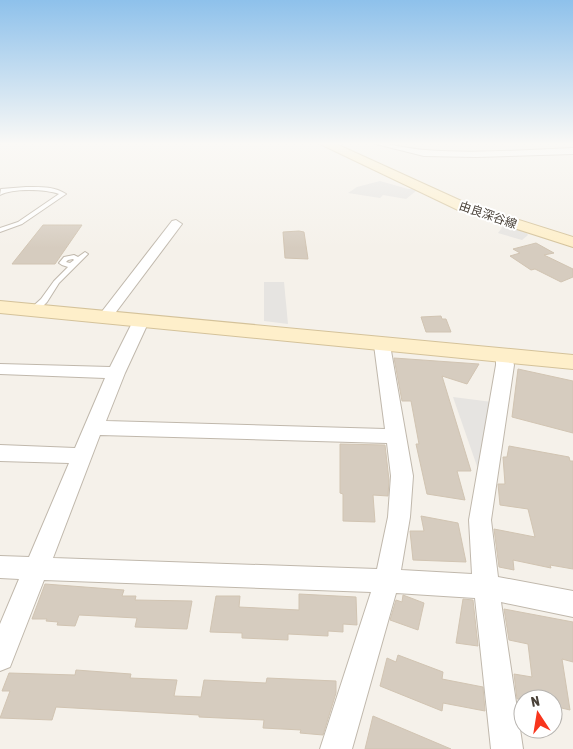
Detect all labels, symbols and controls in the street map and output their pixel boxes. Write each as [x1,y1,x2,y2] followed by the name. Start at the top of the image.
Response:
[457,199,519,231] street label: 由良深谷線
[513,689,563,739] north arrow
[530,693,541,710] text: N

